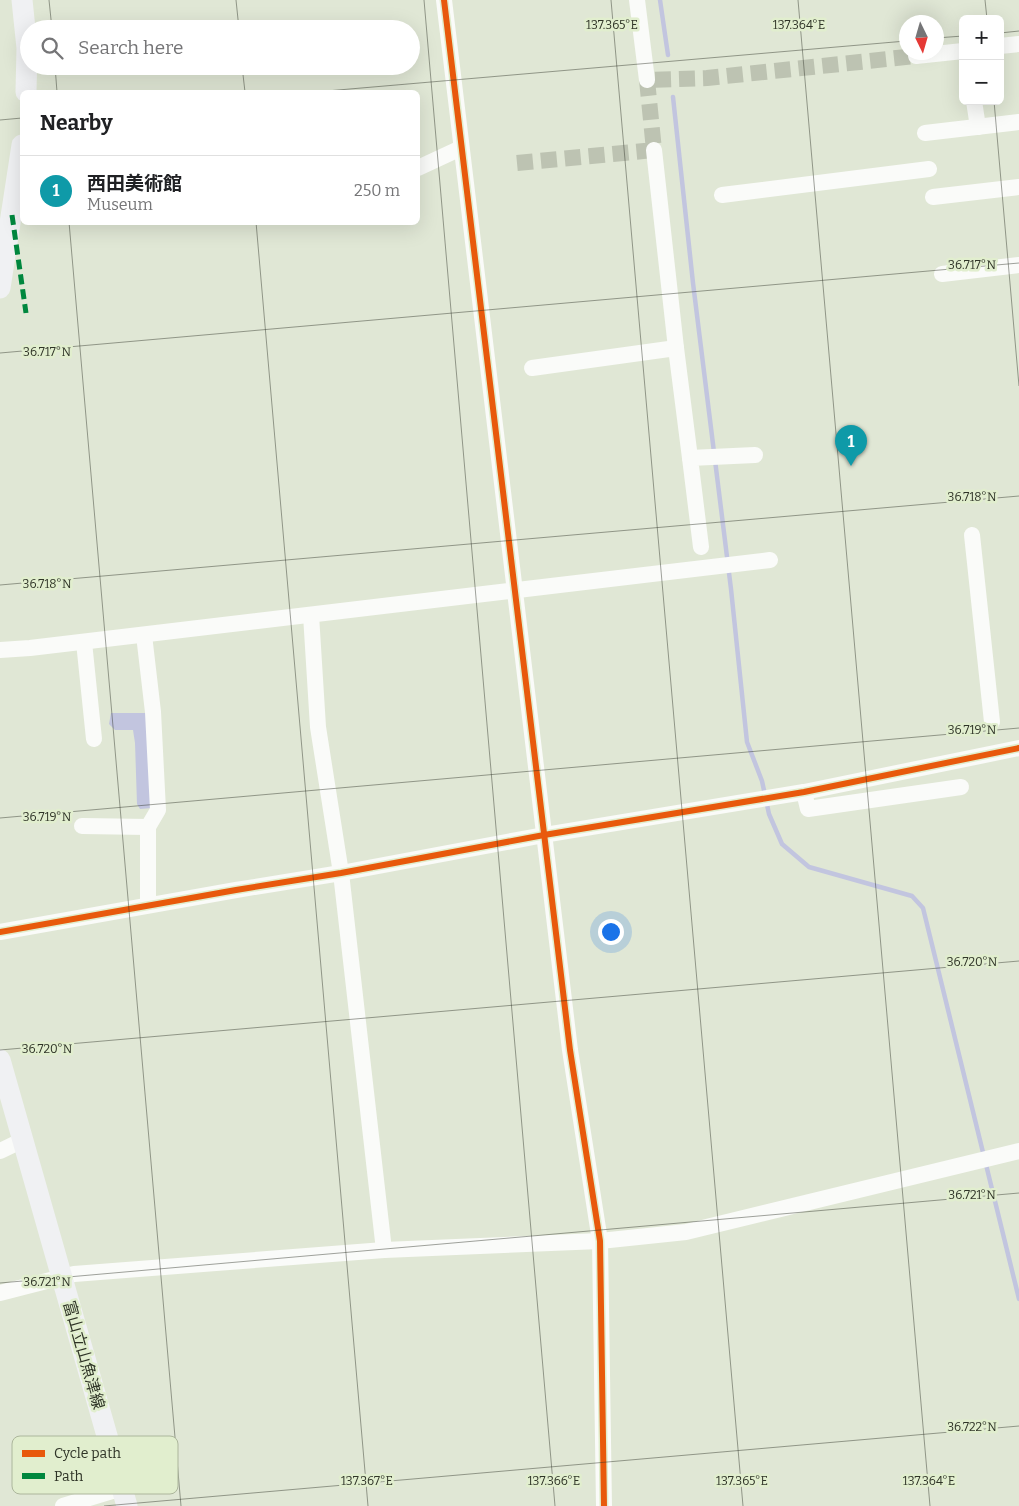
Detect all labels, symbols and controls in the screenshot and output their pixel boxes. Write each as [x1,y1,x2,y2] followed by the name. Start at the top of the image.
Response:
[899,15,944,60] north arrow
[959,15,1004,105] map controls
[959,15,1004,60] button: +
[586,18,638,32] text: 137.365°E
[773,18,825,32] text: 137.364°E
[20,20,420,75] search box
[38,34,66,62] icon: search
[78,36,183,59] text: Search here
[959,60,1004,105] button: −
[40,110,113,136] text: Nearby
[87,172,182,195] text: 西田美術館
[53,181,59,200] text: 1
[354,181,400,200] text: 250 m
[87,195,153,214] text: Museum
[948,258,996,272] text: 36.717°N
[23,345,71,359] text: 36.717°N
[835,425,867,466] pin: 1
[948,490,997,504] text: 36.718°N
[23,577,72,591] text: 36.718°N
[948,723,997,737] text: 36.719°N
[23,810,72,824] text: 36.719°N
[598,919,624,945] your location
[947,955,998,969] text: 36.720°N
[22,1042,73,1056] text: 36.720°N
[948,1188,996,1202] text: 36.721°N
[23,1275,71,1289] text: 36.721°N
[59,1299,109,1411] street label: 富山立山魚津線
[947,1420,997,1434] text: 36.722°N
[12,1436,178,1494] legend
[54,1445,121,1462] text: Cycle path
[54,1468,84,1485] text: Path
[341,1474,393,1488] text: 137.367°E
[528,1474,580,1488] text: 137.366°E
[716,1474,768,1488] text: 137.365°E
[903,1474,955,1488] text: 137.364°E

